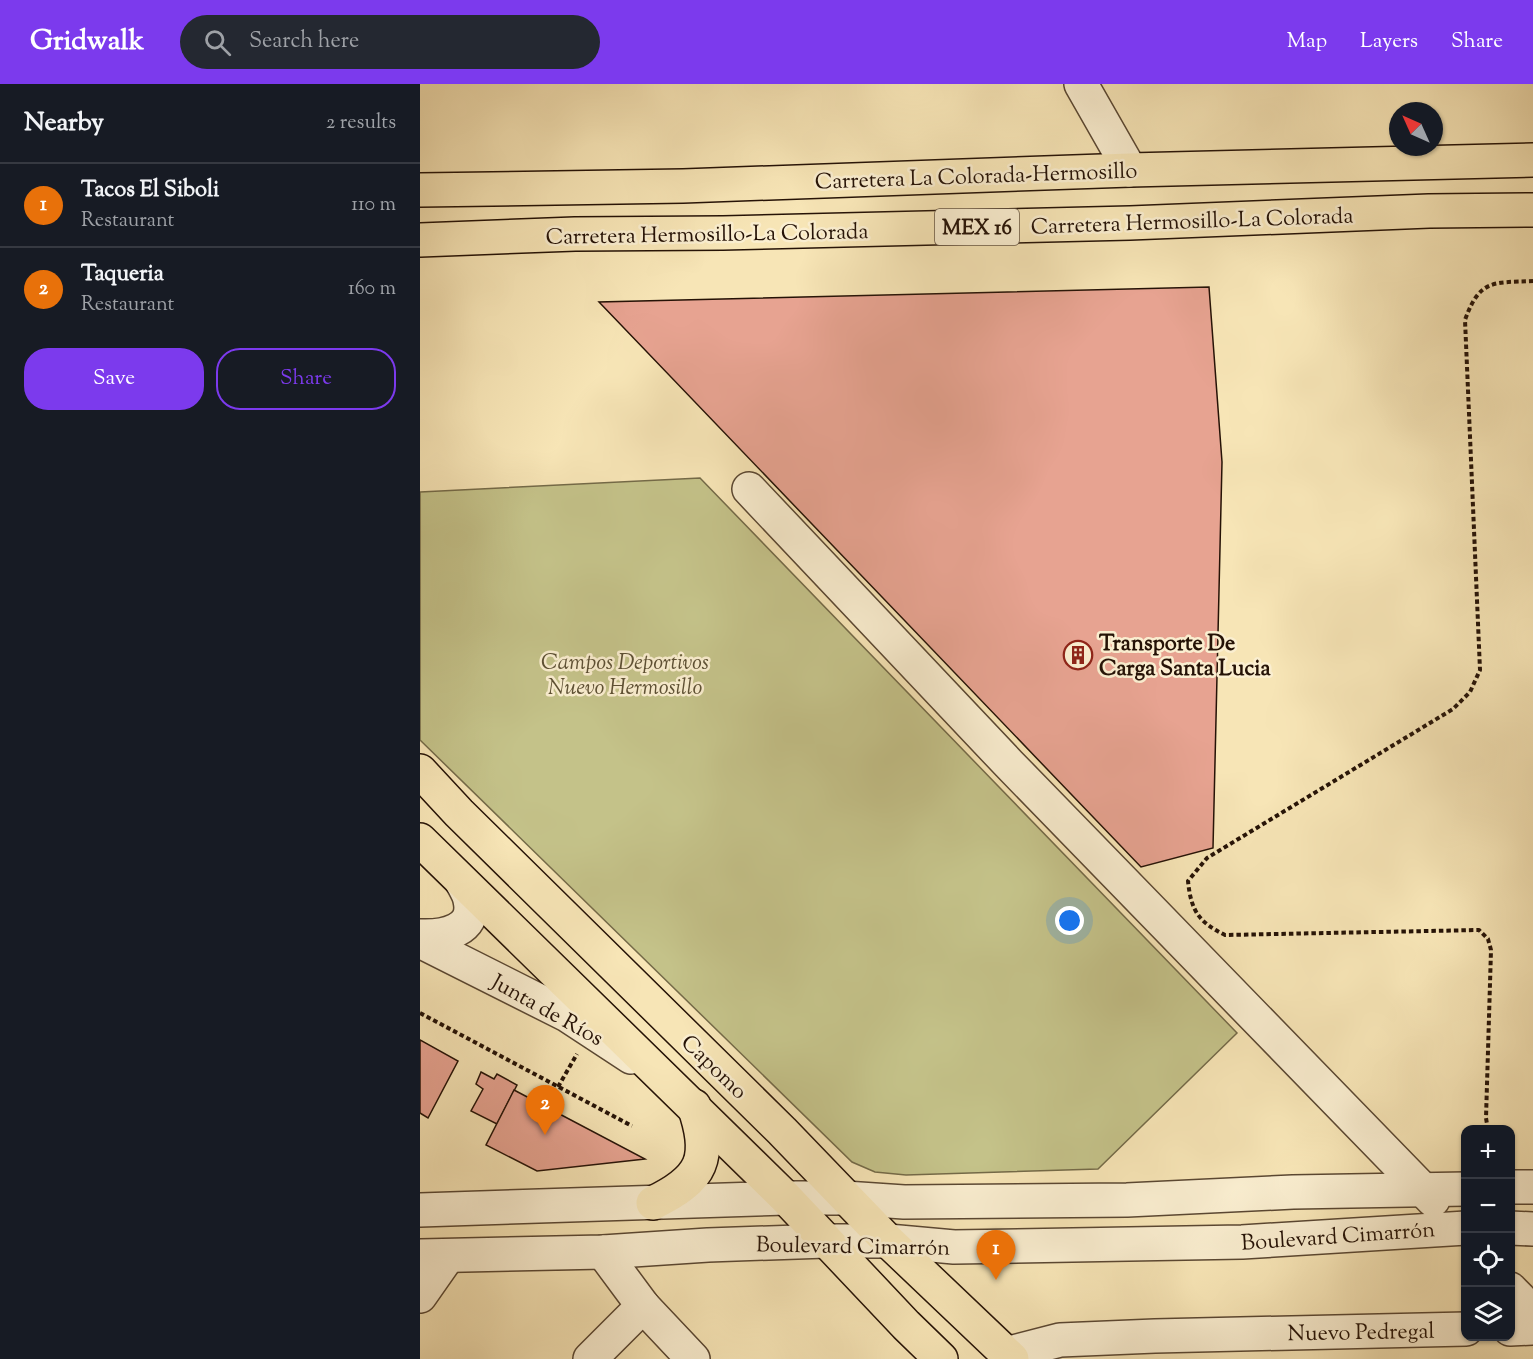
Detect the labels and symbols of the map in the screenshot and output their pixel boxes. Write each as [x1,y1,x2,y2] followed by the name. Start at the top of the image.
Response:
[1389,102,1443,156] north arrow
[814,156,1138,200] street label: Carretera La Colorada-Hermosillo
[1030,201,1354,245] street label: Carretera Hermosillo-La Colorada
[935,209,1019,245] road number: MEX 16
[545,217,869,255] street label: Carretera Hermosillo-La Colorada
[1099,629,1272,686] place label: Transporte De Carga Santa Lucia
[1062,639,1094,671] building icon: Transporte De Carga Santa Lucia
[541,648,709,705] park label: Campos Deportivos Nuevo Hermosillo
[1055,906,1084,935] your location
[484,967,609,1056] street label: Junta de Ríos
[672,1028,753,1108] street label: Capomo
[526,1086,564,1135] pin: 2
[1240,1215,1436,1261] street label: Boulevard Cimarrón
[756,1230,950,1266] street label: Boulevard Cimarrón
[976,1230,1016,1280] pin: 1
[1287,1317,1435,1351] street label: Nuevo Pedregal

